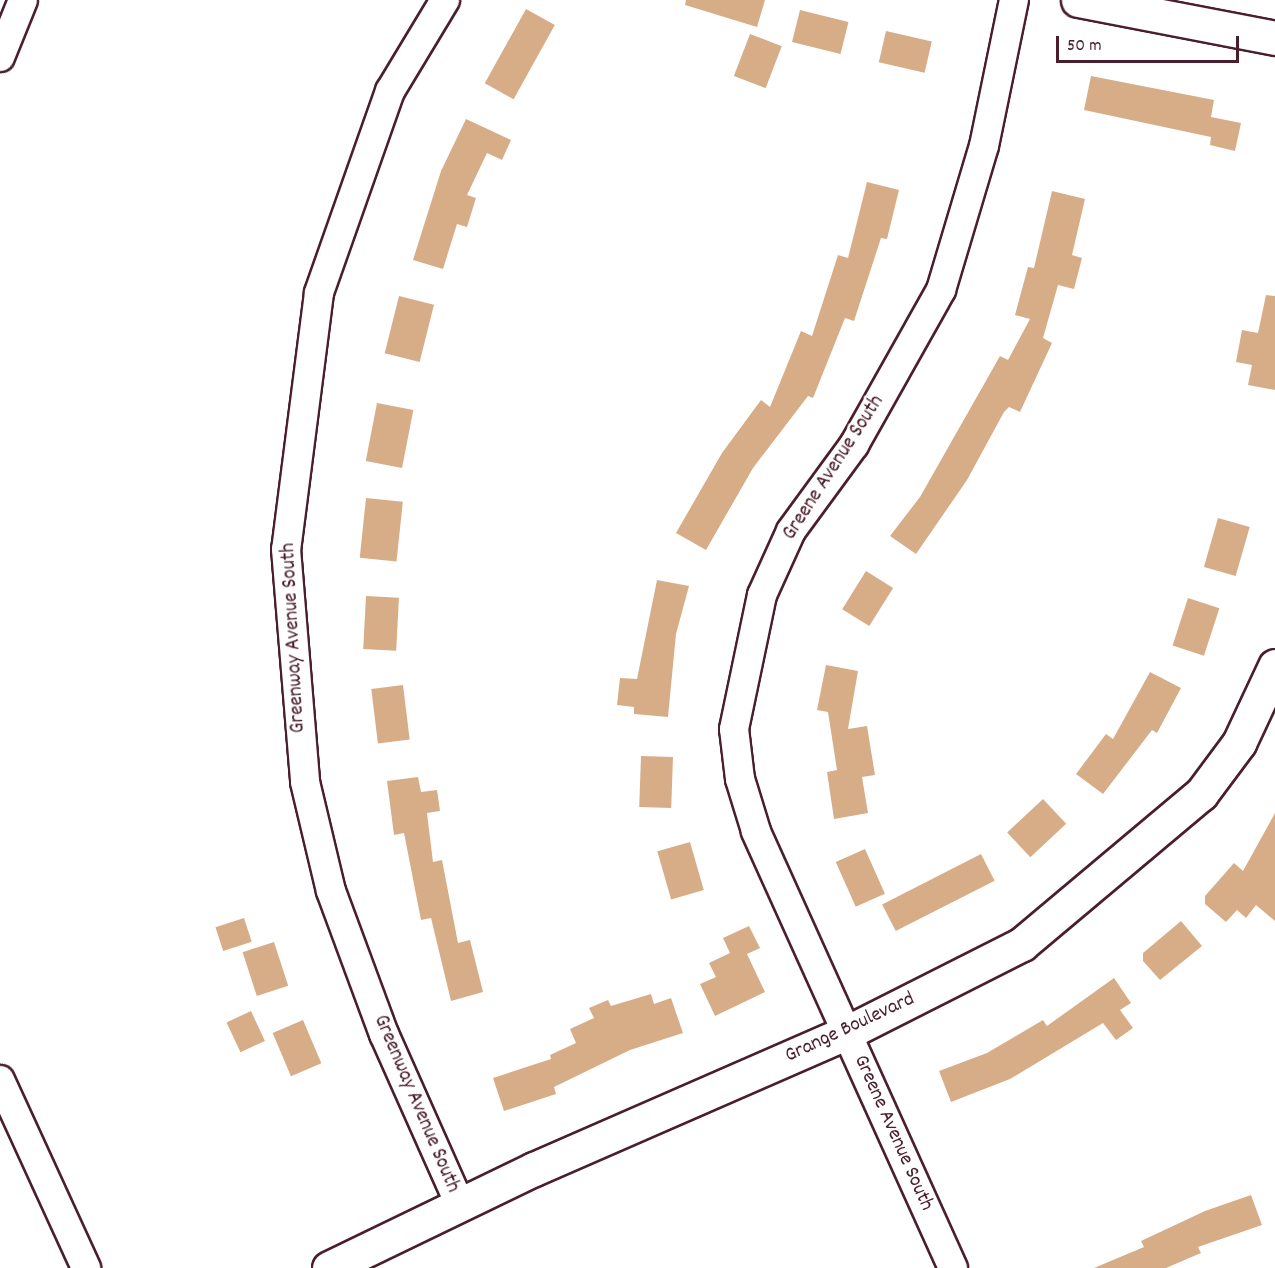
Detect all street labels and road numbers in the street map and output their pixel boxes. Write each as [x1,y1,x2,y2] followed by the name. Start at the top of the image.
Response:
[778,391,890,545] street label: Greene Avenue South
[276,542,312,734] street label: Greenway Avenue South
[781,987,919,1069] street label: Grange Boulevard
[367,1011,465,1197] street label: Greenway Avenue South
[847,1051,939,1215] street label: Greene Avenue South

